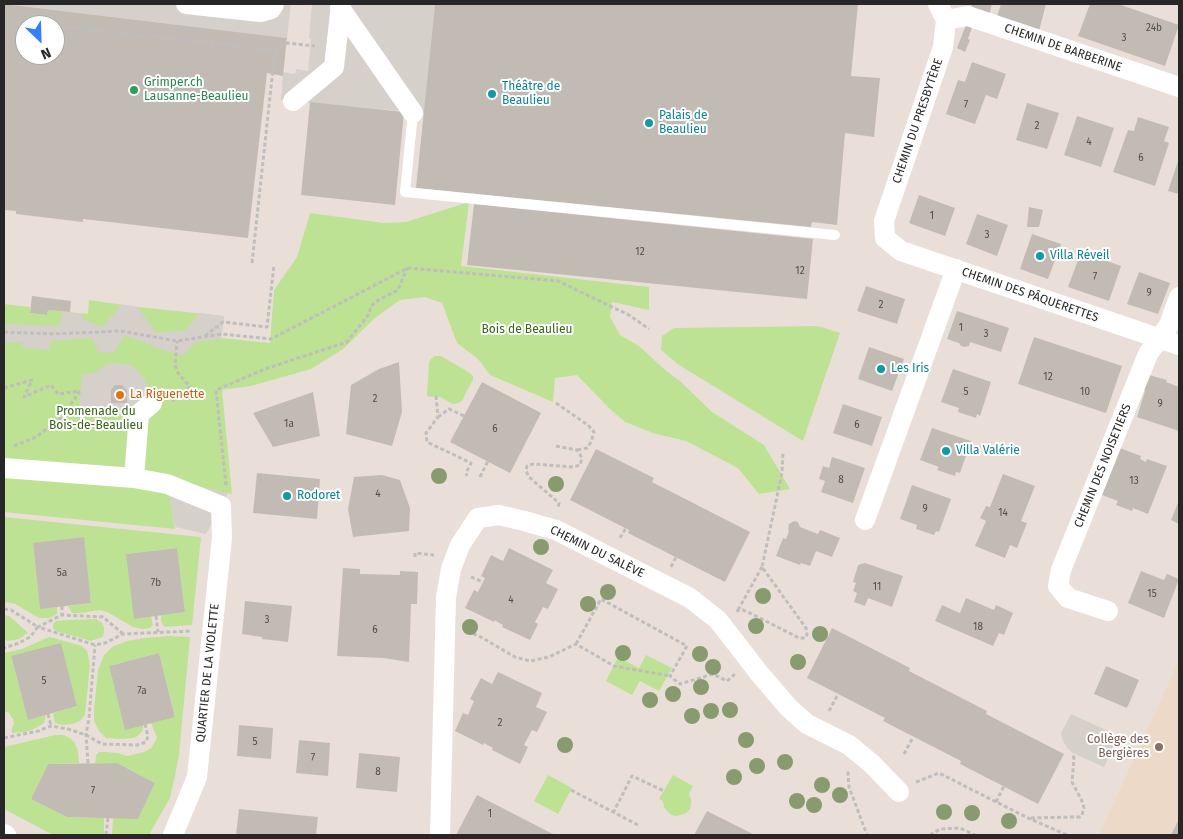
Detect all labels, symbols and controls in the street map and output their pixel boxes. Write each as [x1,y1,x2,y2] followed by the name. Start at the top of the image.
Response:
[15,15,65,65] north arrow
[1002,21,1124,75] street label: CHEMIN DE BARBERINE
[1146,22,1162,34] house number: 24b
[1122,32,1126,44] house number: 3
[38,44,54,63] text: N
[890,57,946,185] street label: CHEMIN DU PRESBYTÈRE
[144,76,248,104] place label: Grimper.ch Lausanne-Beaulieu
[502,80,560,108] place label: Théâtre de Beaulieu
[128,84,140,96] marker: Grimper.ch Lausanne-Beaulieu
[486,88,498,100] marker: Théâtre de Beaulieu
[964,99,968,111] house number: 7
[659,109,708,137] place label: Palais de Beaulieu
[643,117,655,129] marker: Palais de Beaulieu
[1035,120,1039,132] house number: 2
[1086,136,1092,148] house number: 4
[1138,152,1144,164] house number: 6
[930,210,934,222] house number: 1
[985,229,989,241] house number: 3
[635,246,645,258] house number: 12
[1050,249,1110,263] place label: Villa Réveil
[1034,250,1046,262] marker: Villa Réveil
[795,265,805,277] house number: 12
[960,265,1100,325] street label: CHEMIN DES PÂQUERETTES
[1093,271,1097,283] house number: 7
[1146,287,1152,299] house number: 9
[879,299,883,311] house number: 2
[959,322,963,334] house number: 1
[481,323,573,337] park label: Bois de Beaulieu
[984,328,988,340] house number: 3
[891,362,929,376] place label: Les Iris
[875,363,887,375] marker: Les Iris
[1043,371,1053,383] house number: 12
[963,386,969,398] house number: 5
[1080,386,1090,398] house number: 10
[130,388,204,402] place label: La Riguenette
[114,389,126,401] marker: La Riguenette
[373,393,377,405] house number: 2
[1157,398,1163,410] house number: 9
[1072,402,1134,530] street label: CHEMIN DES NOISETIERS
[49,405,143,433] park label: Promenade du Bois-de-Beaulieu
[284,418,294,430] house number: 1a
[854,419,860,431] house number: 6
[492,423,498,435] house number: 6
[956,444,1020,458] place label: Villa Valérie
[940,445,952,457] marker: Villa Valérie
[838,474,844,486] house number: 8
[1129,475,1139,487] house number: 13
[375,488,381,500] house number: 4
[297,489,340,503] place label: Rodoret
[281,490,293,502] marker: Rodoret
[922,503,928,515] house number: 9
[998,507,1008,519] house number: 14
[547,523,647,581] street label: CHEMIN DU SALÈVE
[57,567,67,579] house number: 5a
[151,577,161,589] house number: 7b
[873,581,881,593] house number: 11
[1147,588,1157,600] house number: 15
[508,594,514,606] house number: 4
[194,603,222,743] street label: QUARTIER DE LA VIOLETTE
[265,614,269,626] house number: 3
[973,621,983,633] house number: 18
[372,624,378,636] house number: 6
[41,675,47,687] house number: 5
[137,685,147,697] house number: 7a
[498,717,502,729] house number: 2
[1087,733,1149,761] place label: Collège des Bergières
[252,736,258,748] house number: 5
[1153,741,1165,753] marker: Collège des Bergières
[311,752,315,764] house number: 7
[375,766,381,778] house number: 8
[91,785,95,797] house number: 7
[488,808,492,820] house number: 1

